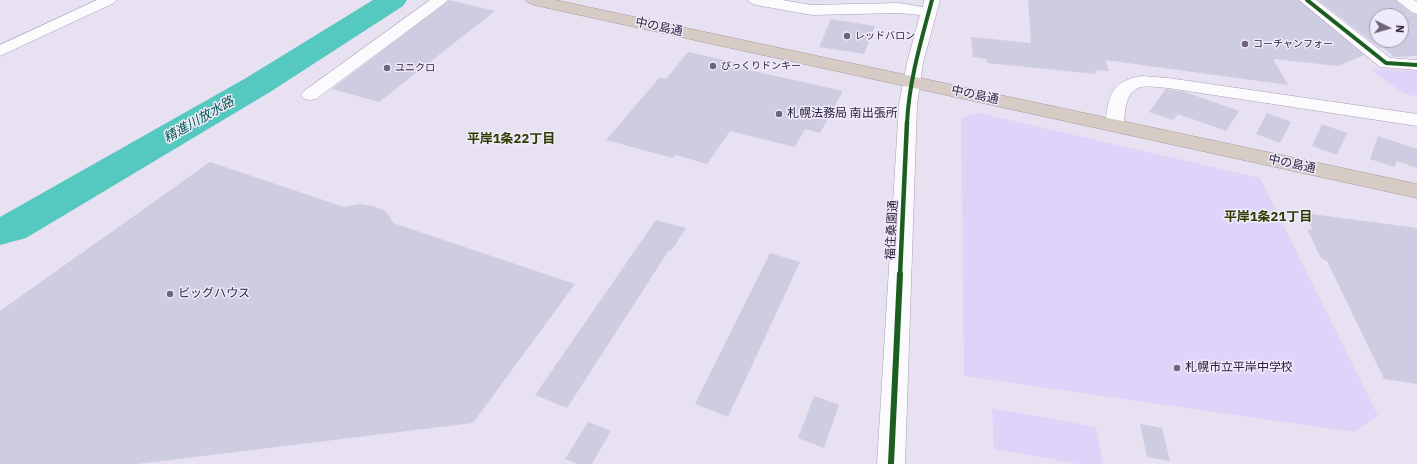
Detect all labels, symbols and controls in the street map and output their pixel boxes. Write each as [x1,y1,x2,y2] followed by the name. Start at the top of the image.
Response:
[1369,8,1409,48] north arrow
[634,15,684,39] street label: 中の島通
[1393,24,1407,34] text: N
[855,30,915,42] place label: レッドバロン
[842,31,852,41] marker: レッドバロン
[1253,38,1333,50] place label: コーチャンフォー
[1240,39,1250,49] marker: コーチャンフォー
[721,60,801,72] place label: びっくりドンキー
[708,61,718,71] marker: びっくりドンキー
[395,62,435,74] place label: ユニクロ
[382,63,392,73] marker: ユニクロ
[950,83,1000,107] street label: 中の島通
[161,94,237,146] water label: 精進川放水路
[787,107,898,121] place label: 札幌法務局 南出張所
[774,109,784,119] marker: 札幌法務局 南出張所
[467,131,555,147] district label: 平岸1条22丁目
[1267,152,1317,176] street label: 中の島通
[883,200,901,260] street label: 福住桑園通
[1224,209,1312,225] district label: 平岸1条21丁目
[178,287,250,301] place label: ビッグハウス
[165,289,175,299] marker: ビッグハウス
[1185,361,1293,375] place label: 札幌市立平岸中学校
[1172,363,1182,373] marker: 札幌市立平岸中学校

